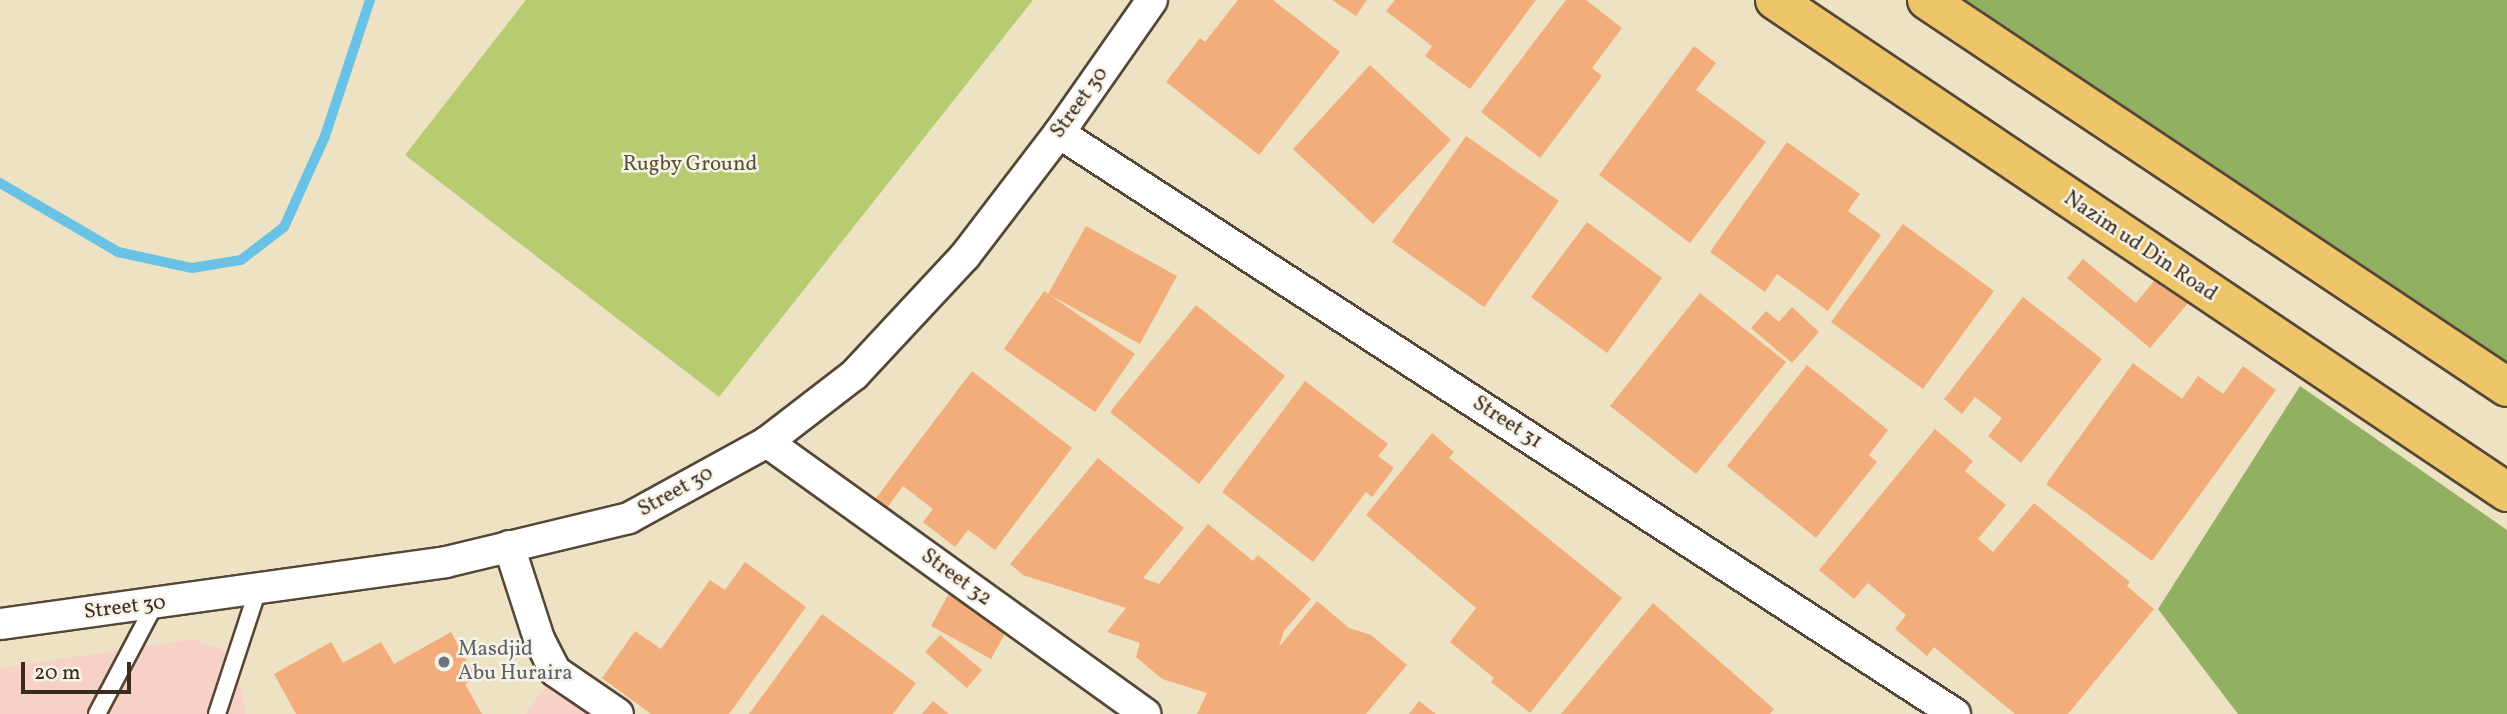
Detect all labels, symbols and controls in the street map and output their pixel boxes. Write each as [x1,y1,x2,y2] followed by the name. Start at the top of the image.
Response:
[1046,62,1114,144] street label: Street 30
[622,152,758,178] park label: Rugby Ground
[2059,186,2221,308] street label: Nazim ud Din Road
[1467,391,1547,455] street label: Street 31
[634,461,718,523] street label: Street 30
[916,544,996,612] street label: Street 32
[83,590,167,626] street label: Street 30
[458,637,573,687] place label: Masdjid Abu Huraira
[24,648,135,692] scale bar
[436,654,452,670] marker: Masdjid Abu Huraira
[34,659,80,688] text: 20 m

